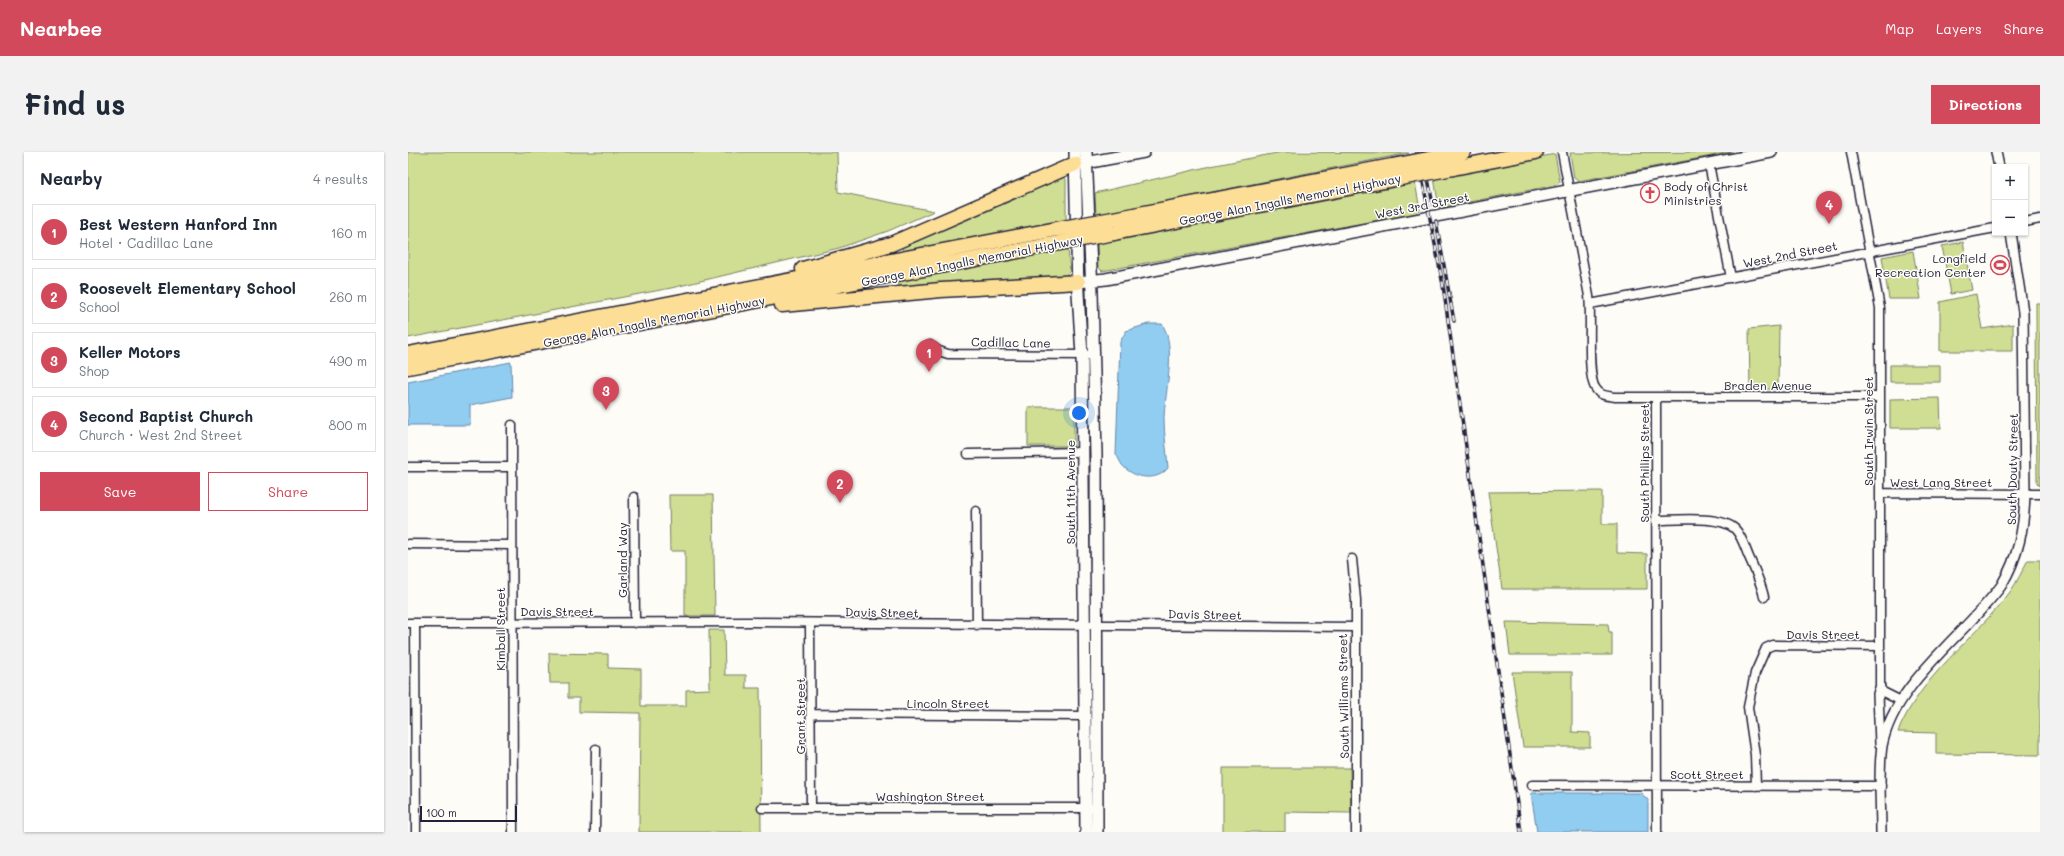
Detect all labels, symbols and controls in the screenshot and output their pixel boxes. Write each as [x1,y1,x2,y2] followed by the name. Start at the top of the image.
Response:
[20,16,102,41] text: Nearbee
[1885,19,1914,38] text: Map
[1936,19,1982,38] text: Layers
[2004,19,2044,38] text: Share
[1931,85,2040,124] button: Directions
[24,86,125,122] text: Find us
[1992,164,2028,236] map controls
[1992,164,2028,200] button: +
[40,167,102,189] text: Nearby
[313,170,368,187] text: 4 results
[1178,170,1402,228] street label: George Alan Ingalls Memorial Highway
[1664,178,1748,208] place label: Body of Christ Ministries
[1639,182,1661,204] church icon: Body of Christ Ministries
[1374,188,1470,222] street label: West 3rd Street
[1816,191,1842,224] pin: 4
[1992,200,2028,236] button: −
[79,214,277,234] text: Best Western Hanford Inn
[51,224,57,241] text: 1
[331,224,367,241] text: 160 m
[860,231,1084,289] street label: George Alan Ingalls Memorial Highway
[79,234,213,251] text: Hotel · Cadillac Lane
[1741,237,1839,271] street label: West 2nd Street
[1875,250,1986,280] place label: Longfield Recreation Center
[1989,254,2011,276] sports icon: Longfield Recreation Center
[79,278,296,298] text: Roosevelt Elementary School
[50,288,58,305] text: 2
[329,288,367,305] text: 260 m
[542,292,766,350] street label: George Alan Ingalls Memorial Highway
[79,298,120,315] text: School
[971,333,1051,351] street label: Cadillac Lane
[916,339,942,372] pin: 1
[79,342,180,362] text: Keller Motors
[50,352,58,369] text: 3
[329,352,367,369] text: 490 m
[79,362,109,379] text: Shop
[1860,376,1876,486] street label: South Irwin Street
[593,377,619,410] pin: 3
[1724,377,1812,393] street label: Braden Avenue
[1069,403,1089,423] your location
[1636,403,1652,523] street label: South Phillips Street
[79,406,253,426] text: Second Baptist Church
[2003,413,2021,525] street label: South Douty Street
[50,416,58,433] text: 4
[329,416,367,433] text: 800 m
[79,426,242,443] text: Church · West 2nd Street
[1062,440,1078,544] street label: South 11th Avenue
[827,470,853,503] pin: 2
[40,472,200,511] button: Save
[208,472,368,511] button: Share
[1890,474,1992,490] street label: West Lang Street
[614,522,630,598] street label: Garland Way
[492,587,508,671] street label: Kimball Street
[520,603,594,619] street label: Davis Street
[845,603,919,621] street label: Davis Street
[1168,605,1242,623] street label: Davis Street
[1786,626,1860,642] street label: Davis Street
[1334,633,1352,759] street label: South Williams Street
[792,678,808,754] street label: Grant Street
[907,695,989,711] street label: Lincoln Street
[1670,766,1744,782] street label: Scott Street
[876,788,984,804] street label: Washington Street
[420,804,517,823] scale bar
[426,805,457,820] text: 100 m

